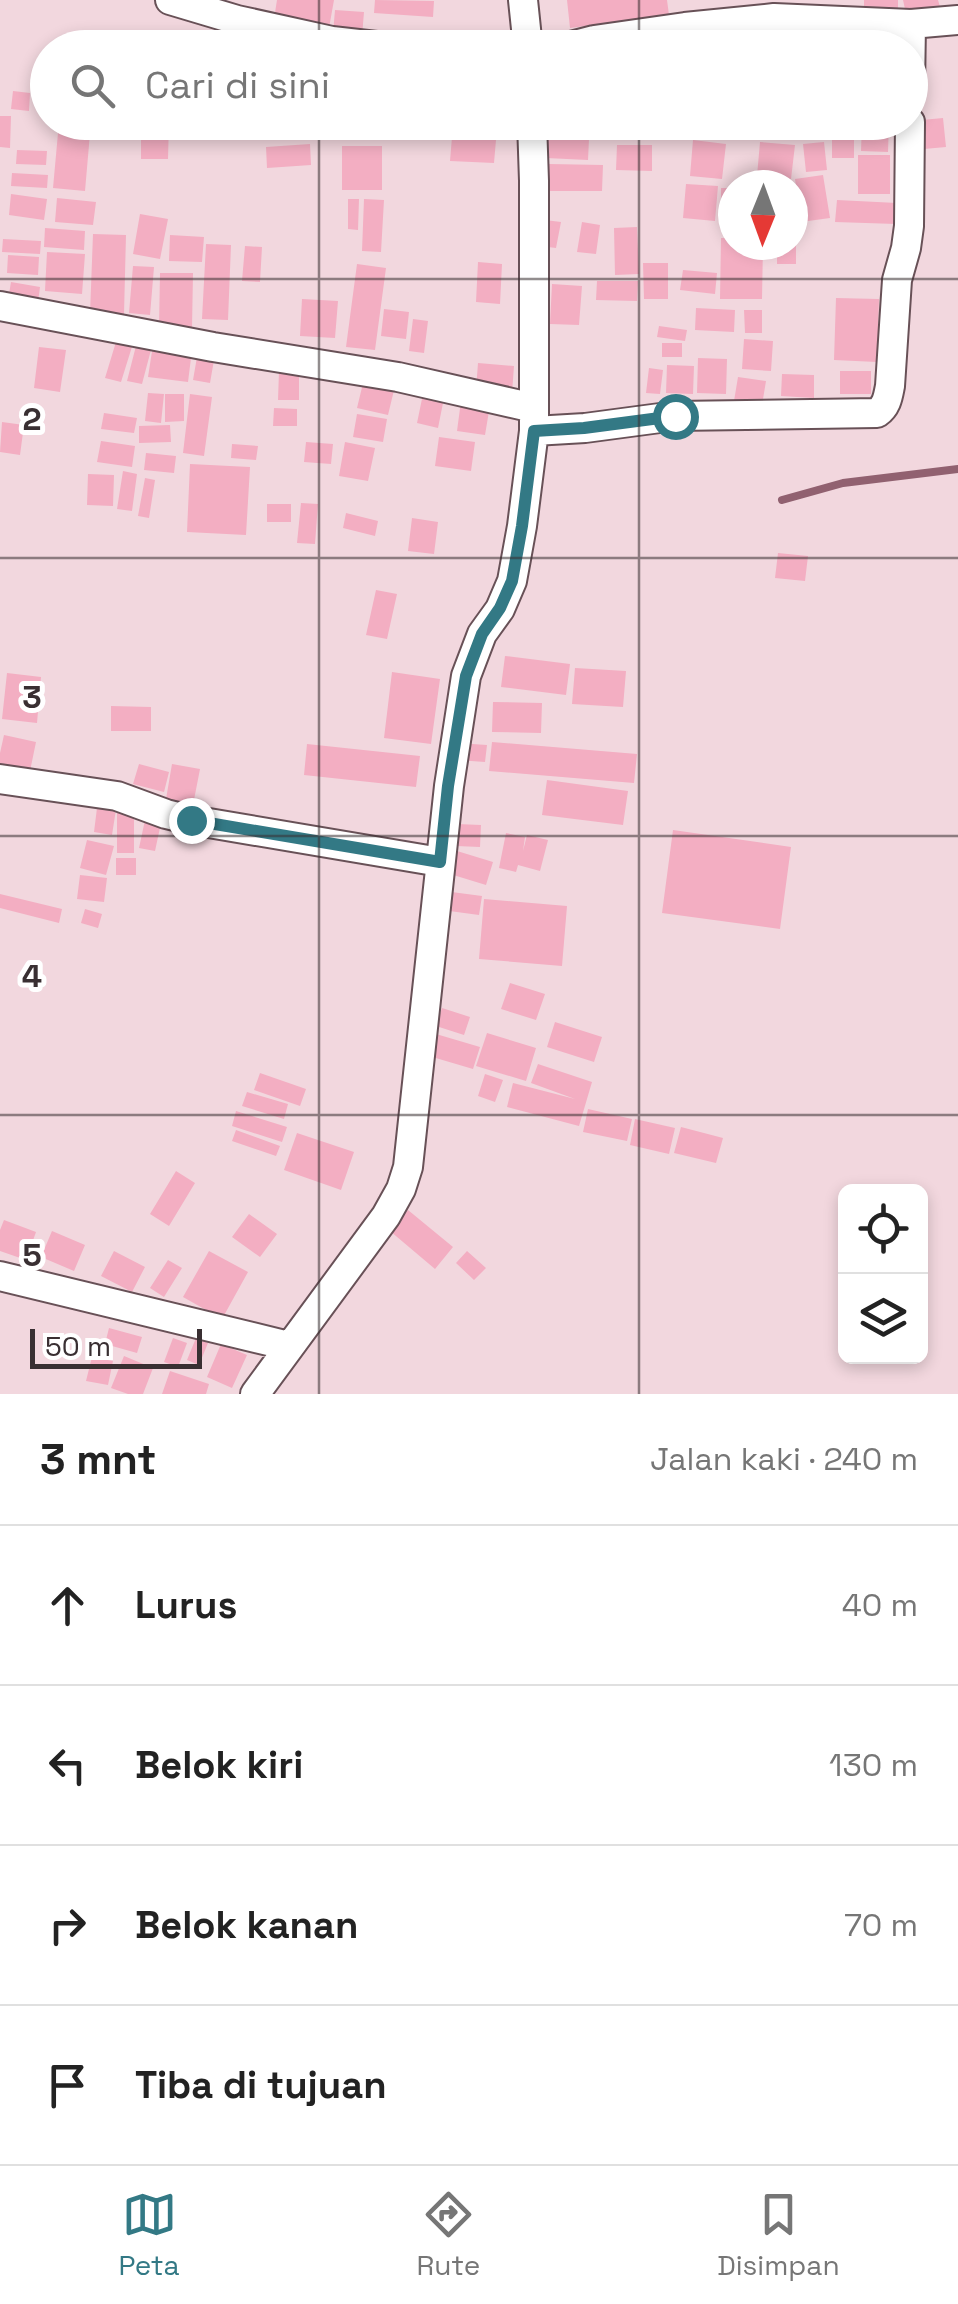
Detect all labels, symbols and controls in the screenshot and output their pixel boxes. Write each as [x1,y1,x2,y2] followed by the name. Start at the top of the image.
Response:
[30,30,928,140] search box
[65,58,120,113] icon: search
[145,61,330,109] text: Cari di sini
[718,170,808,260] north arrow
[653,394,699,440] route start
[22,399,42,439] text: 2
[22,677,42,717] text: 3
[169,798,215,844] route end
[22,956,42,996] text: 4
[838,1184,928,1364] map controls
[838,1184,928,1274] button: locate
[22,1235,42,1275] text: 5
[838,1274,928,1364] button: layers
[30,1324,202,1368] scale bar
[45,1328,111,1364] text: 50 m
[40,1433,157,1486] text: 3 mnt
[650,1439,918,1479] text: Jalan kaki · 240 m
[40,1578,95,1633] icon: ahead
[135,1581,237,1629] text: Lurus
[842,1585,918,1625] text: 40 m
[40,1738,95,1793] icon: left
[135,1741,303,1789] text: Belok kiri
[829,1745,918,1785] text: 130 m
[40,1898,95,1953] icon: right
[135,1901,358,1949] text: Belok kanan
[844,1905,918,1945] text: 70 m
[40,2058,95,2113] icon: arrive
[135,2061,387,2109] text: Tiba di tujuan
[118,2187,180,2283] tab: Peta
[417,2187,480,2283] tab: Rute
[717,2187,840,2283] tab: Disimpan

